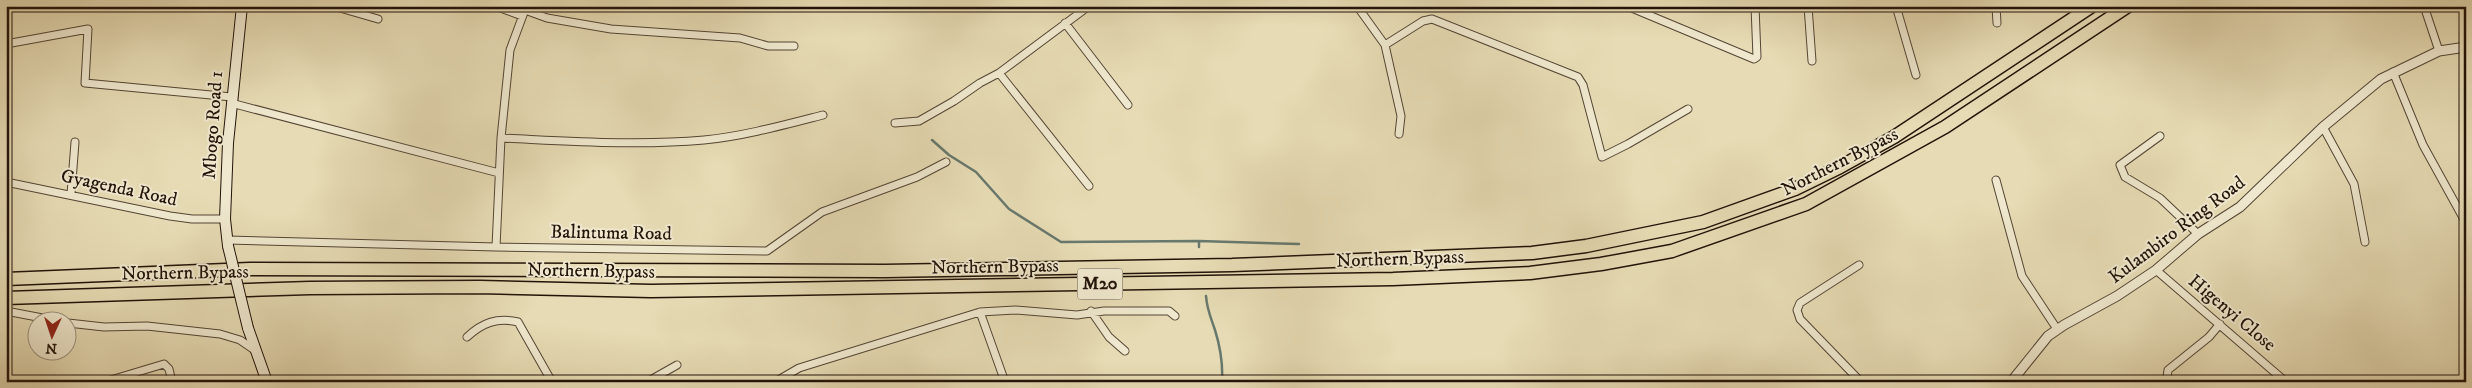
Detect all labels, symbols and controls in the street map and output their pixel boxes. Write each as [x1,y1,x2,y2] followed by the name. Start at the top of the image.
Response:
[198,70,228,180] street label: Mbogo Road 1
[1778,123,1902,201] street label: Northern Bypass
[59,164,180,212] street label: Gyagenda Road
[2104,171,2250,289] street label: Kulambiro Ring Road
[550,220,672,246] street label: Balintuma Road
[1336,245,1464,273] street label: Northern Bypass
[931,254,1059,280] street label: Northern Bypass
[527,258,655,284] street label: Northern Bypass
[121,260,249,286] street label: Northern Bypass
[1078,268,1122,300] road number: M20
[2183,270,2281,356] street label: Higenyi Close
[28,310,78,360] north arrow
[45,339,58,357] text: N

